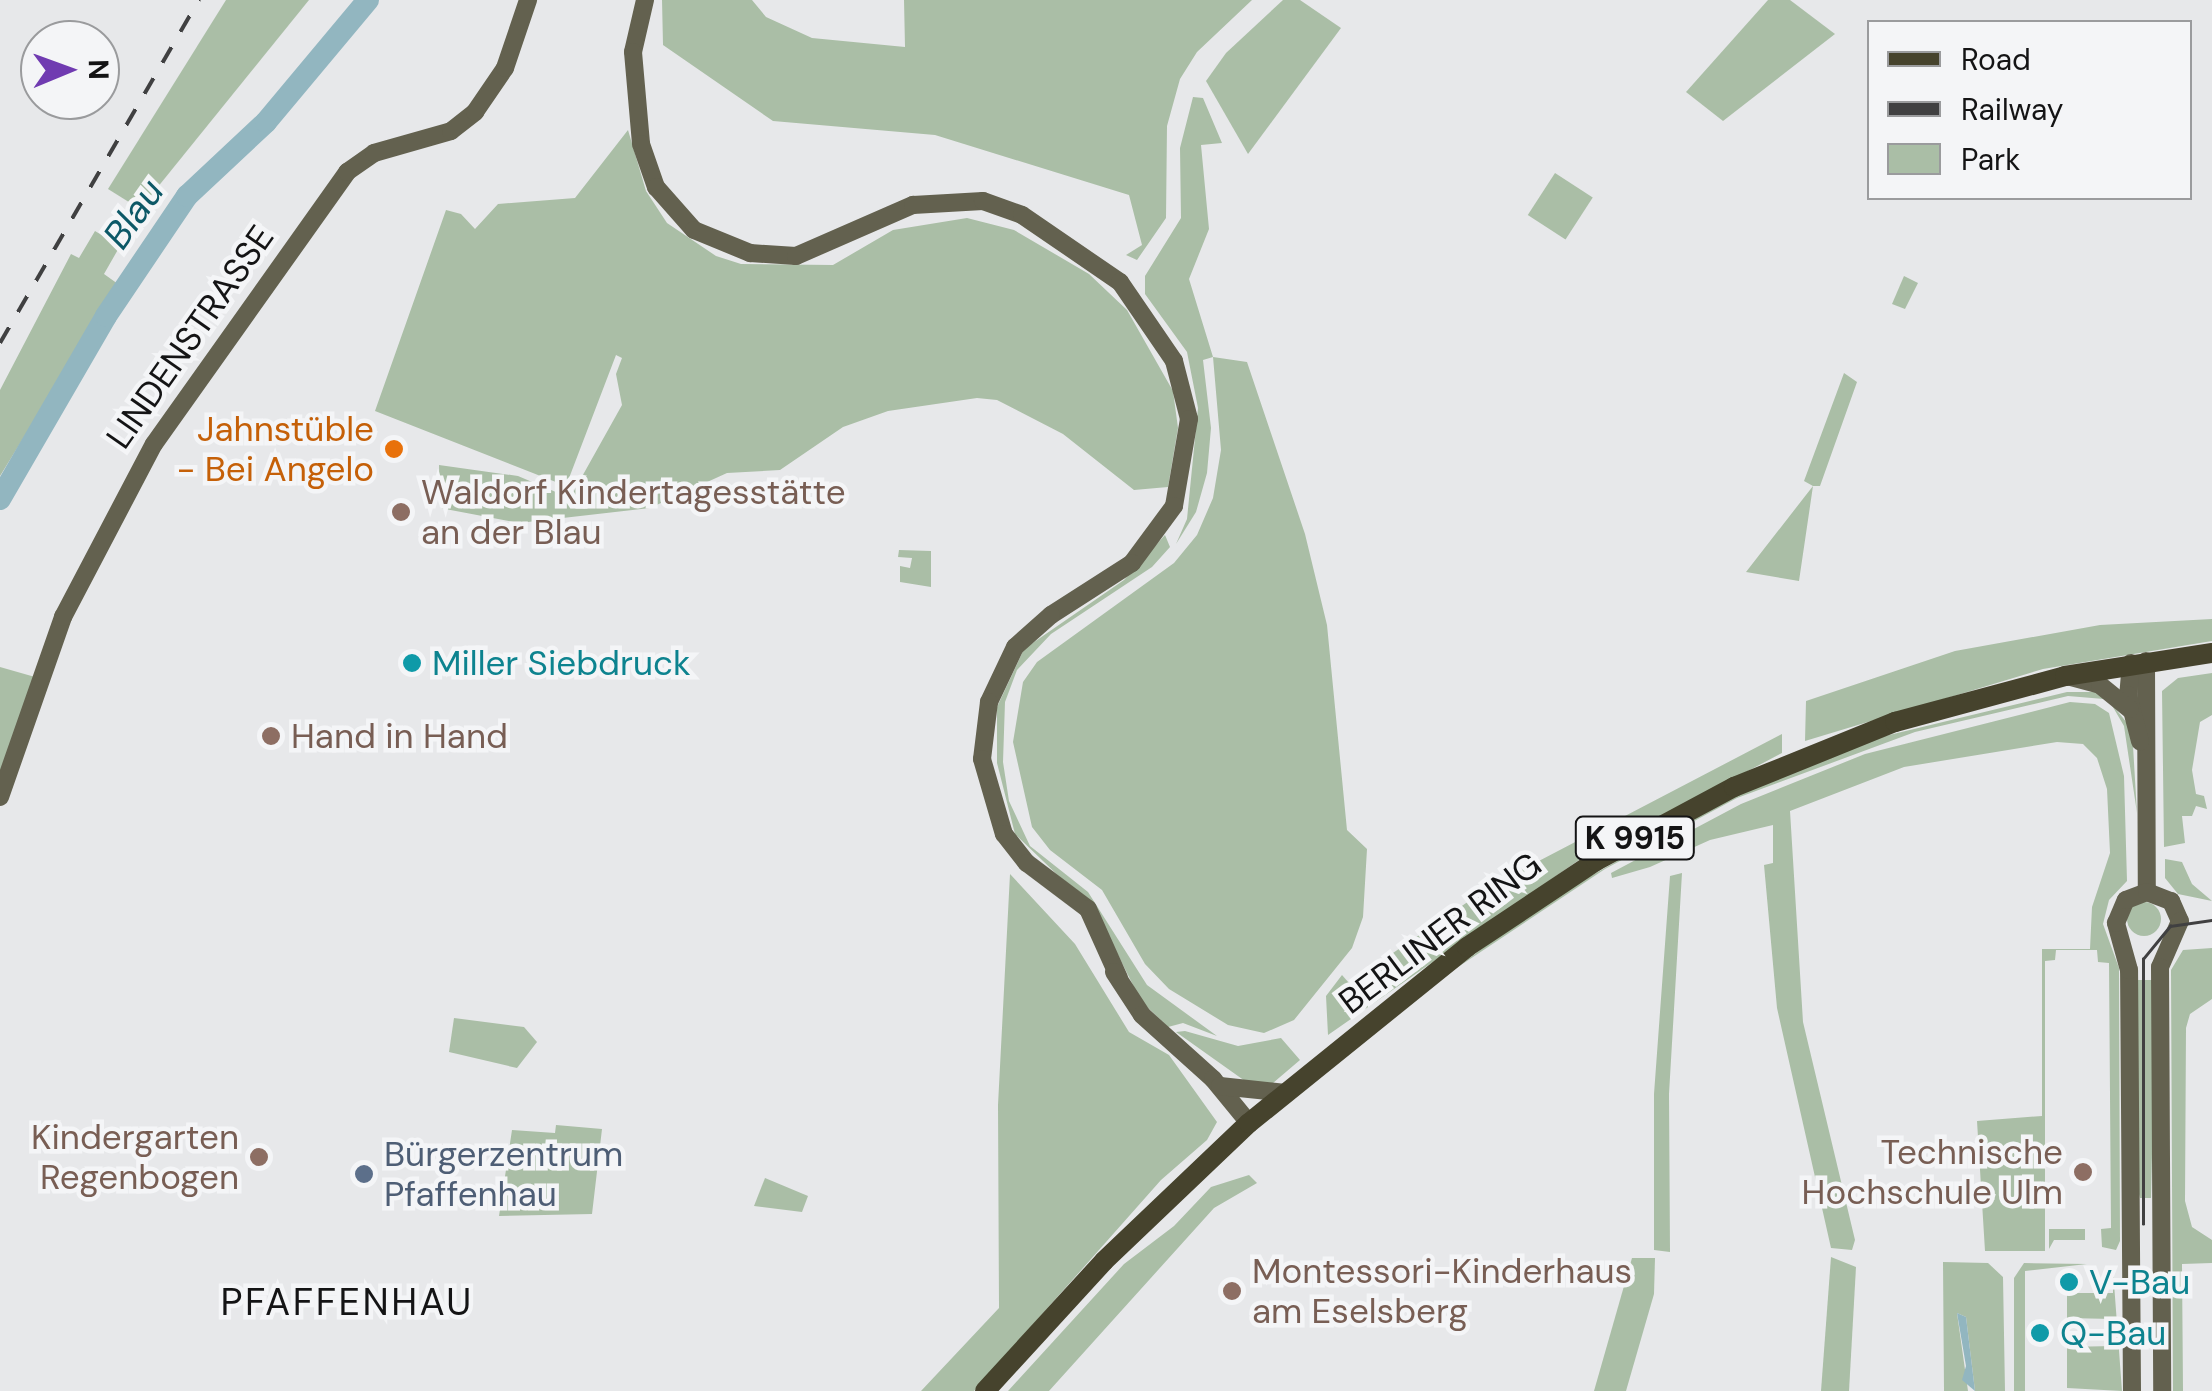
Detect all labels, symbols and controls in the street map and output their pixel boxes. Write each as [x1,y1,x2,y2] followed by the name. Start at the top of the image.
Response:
[20,20,120,120] north arrow
[1867,20,2192,200] legend
[1961,40,2031,79] text: Road
[80,59,117,80] text: N
[1961,90,2064,129] text: Railway
[1961,140,2020,179] text: Park
[94,170,174,258] water label: Blau
[97,217,283,457] street label: LINDENSTRASSE
[176,408,374,490] place label: Jahnstüble - Bei Angelo
[383,438,405,460] marker: Jahnstüble - Bei Angelo
[421,471,846,553] place label: Waldorf Kindertagesstätte an der Blau
[390,501,412,523] marker: Waldorf Kindertagesstätte an der Blau
[432,642,691,684] place label: Miller Siebdruck
[401,652,423,674] marker: Miller Siebdruck
[291,715,508,757] place label: Hand in Hand
[260,725,282,747] marker: Hand in Hand
[1572,811,1698,865] road number: K 9915
[1331,843,1549,1023] street label: BERLINER RING
[31,1116,239,1198] place label: Kindergarten Regenbogen
[1802,1131,2063,1213] place label: Technische Hochschule Ulm
[384,1133,623,1215] place label: Bürgerzentrum Pfaffenhau
[248,1146,270,1168] marker: Kindergarten Regenbogen
[2072,1161,2094,1183] marker: Technische Hochschule Ulm
[353,1163,375,1185] marker: Bürgerzentrum Pfaffenhau
[1252,1250,1632,1332] place label: Montessori-Kinderhaus am Eselsberg
[2089,1261,2190,1303] place label: V-Bau
[2058,1271,2080,1293] marker: V-Bau
[220,1280,474,1326] district label: PFAFFENHAU
[1221,1280,1243,1302] marker: Montessori-Kinderhaus am Eselsberg
[2060,1312,2166,1354] place label: Q-Bau
[2029,1322,2051,1344] marker: Q-Bau

